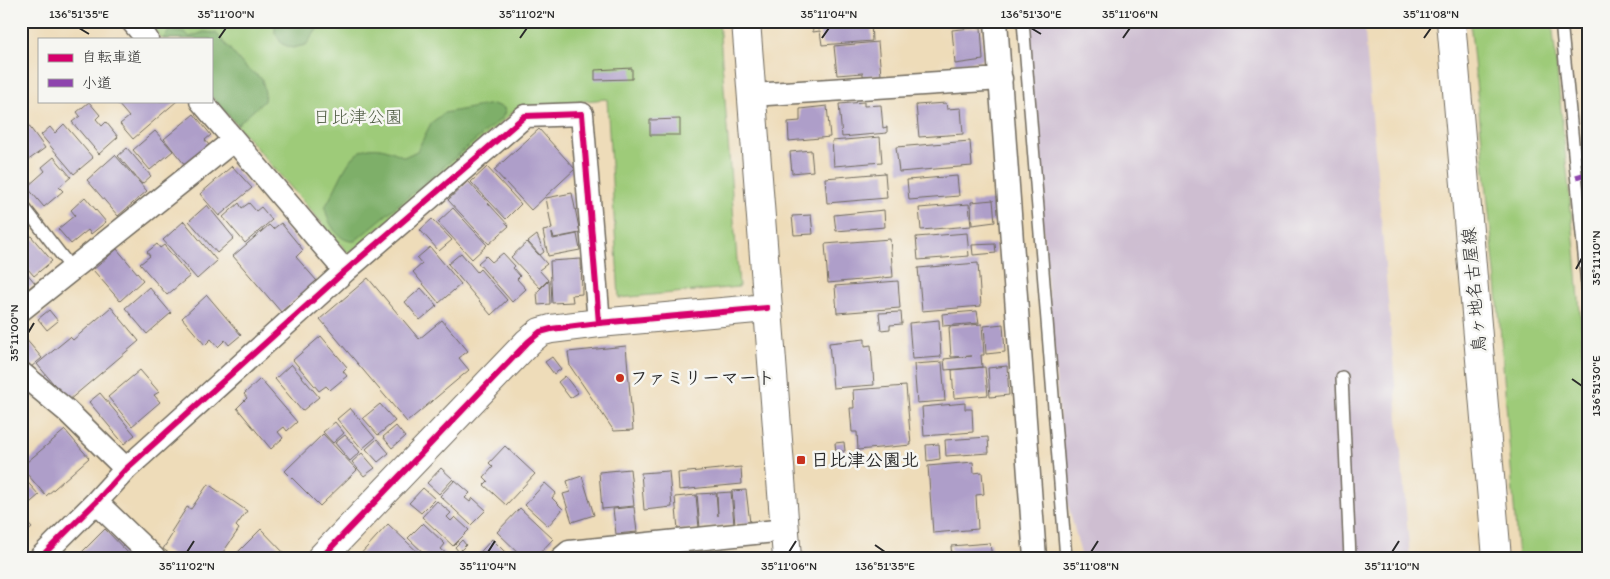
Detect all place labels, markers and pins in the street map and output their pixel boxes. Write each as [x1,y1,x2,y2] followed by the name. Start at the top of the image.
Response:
[630,367,775,389] place label: ファミリーマート
[614,372,626,384] marker: ファミリーマート
[811,449,919,471] place label: 日比津公園北
[795,454,807,466] marker: 日比津公園北

